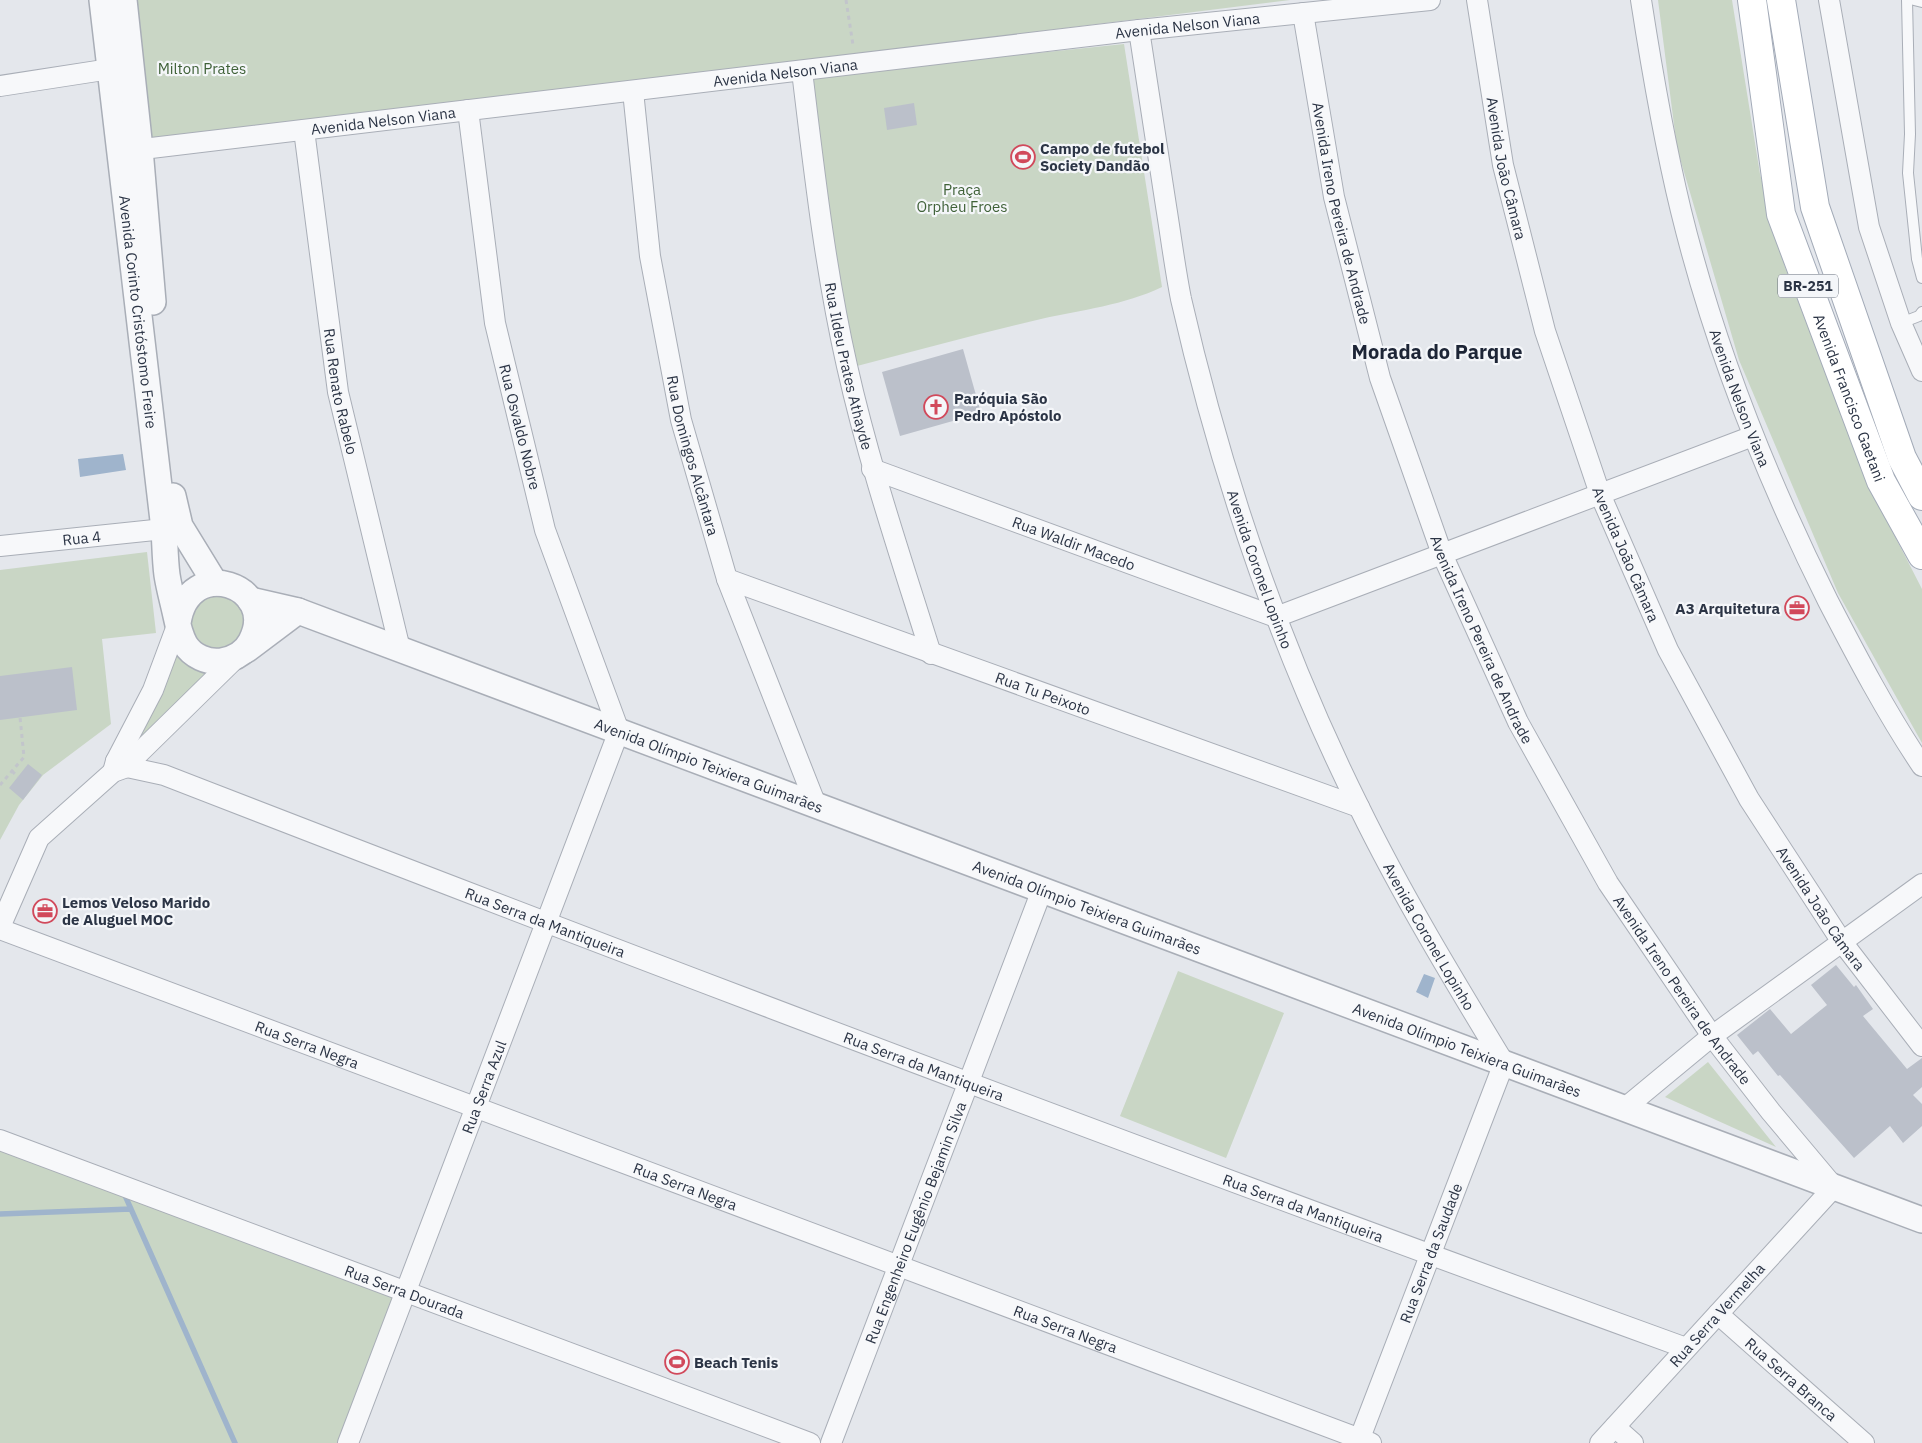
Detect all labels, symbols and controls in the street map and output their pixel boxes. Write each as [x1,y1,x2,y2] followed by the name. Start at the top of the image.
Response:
[1114,8,1261,42] street label: Avenida Nelson Viana
[712,54,859,90] street label: Avenida Nelson Viana
[158,59,246,78] park label: Milton Prates
[1483,96,1531,242] street label: Avenida João Câmara
[1309,101,1375,326] street label: Avenida Ireno Pereira de Andrade
[310,102,457,138] street label: Avenida Nelson Viana
[1040,139,1165,175] place label: Campo de futebol Society Dandão
[1010,144,1036,170] sports icon: Campo de futebol Society Dandão
[916,180,1008,216] park label: Praça Orpheu Froes
[115,194,162,430] street label: Avenida Corinto Cristóstomo Freire
[1778,274,1838,298] road number: BR-251
[821,281,877,452] street label: Rua Ildeu Prates Athayde
[1810,311,1890,484] street label: Avenida Francisco Gaetani
[320,327,362,456] street label: Rua Renato Rabelo
[1706,327,1775,470] street label: Avenida Nelson Viana
[1352,338,1522,365] district label: Morada do Parque
[495,362,545,492] street label: Rua Osvaldo Nobre
[663,374,723,538] street label: Rua Domingos Alcântara
[954,389,1062,425] place label: Paróquia São Pedro Apóstolo
[923,394,949,420] church icon: Paróquia São Pedro Apóstolo
[1589,484,1664,625] street label: Avenida João Câmara
[1224,487,1297,651] street label: Avenida Coronel Lopinho
[1010,512,1138,574] street label: Rua Waldir Macedo
[61,526,102,549] street label: Rua 4
[1427,533,1538,747] street label: Avenida Ireno Pereira de Andrade
[1784,595,1810,621] office icon: A3 Arquitetura
[1675,599,1780,618] place label: A3 Arquitetura
[993,667,1093,719] street label: Rua Tu Peixoto
[592,714,826,817] street label: Avenida Olímpio Teixiera Guimarães
[1773,843,1870,974] street label: Avenida João Câmara
[970,855,1204,958] street label: Avenida Olímpio Teixiera Guimarães
[1380,859,1479,1014] street label: Avenida Coronel Lopinho
[462,883,628,961] street label: Rua Serra da Mantiqueira
[1610,892,1755,1088] street label: Avenida Ireno Pereira de Andrade
[62,893,210,929] place label: Lemos Veloso Marido de Aluguel MOC
[32,898,58,924] office icon: Lemos Veloso Marido de Aluguel MOC
[1350,998,1584,1101] street label: Avenida Olímpio Teixiera Guimarães
[253,1016,362,1072] street label: Rua Serra Negra
[841,1027,1007,1105] street label: Rua Serra da Mantiqueira
[457,1037,510,1136] street label: Rua Serra Azul
[860,1099,970,1346] street label: Rua Engenheiro Eugênio Bejamin Silva
[631,1158,740,1214] street label: Rua Serra Negra
[1220,1169,1386,1246] street label: Rua Serra da Mantiqueira
[1396,1180,1466,1326] street label: Rua Serra da Saudade
[1665,1259,1769,1371] street label: Rua Serra Vermelha
[342,1260,467,1322] street label: Rua Serra Dourada
[1011,1300,1120,1357] street label: Rua Serra Negra
[1741,1333,1841,1425] street label: Rua Serra Branca
[664,1349,690,1375] sports icon: Beach Tenis
[694,1353,779,1372] place label: Beach Tenis

